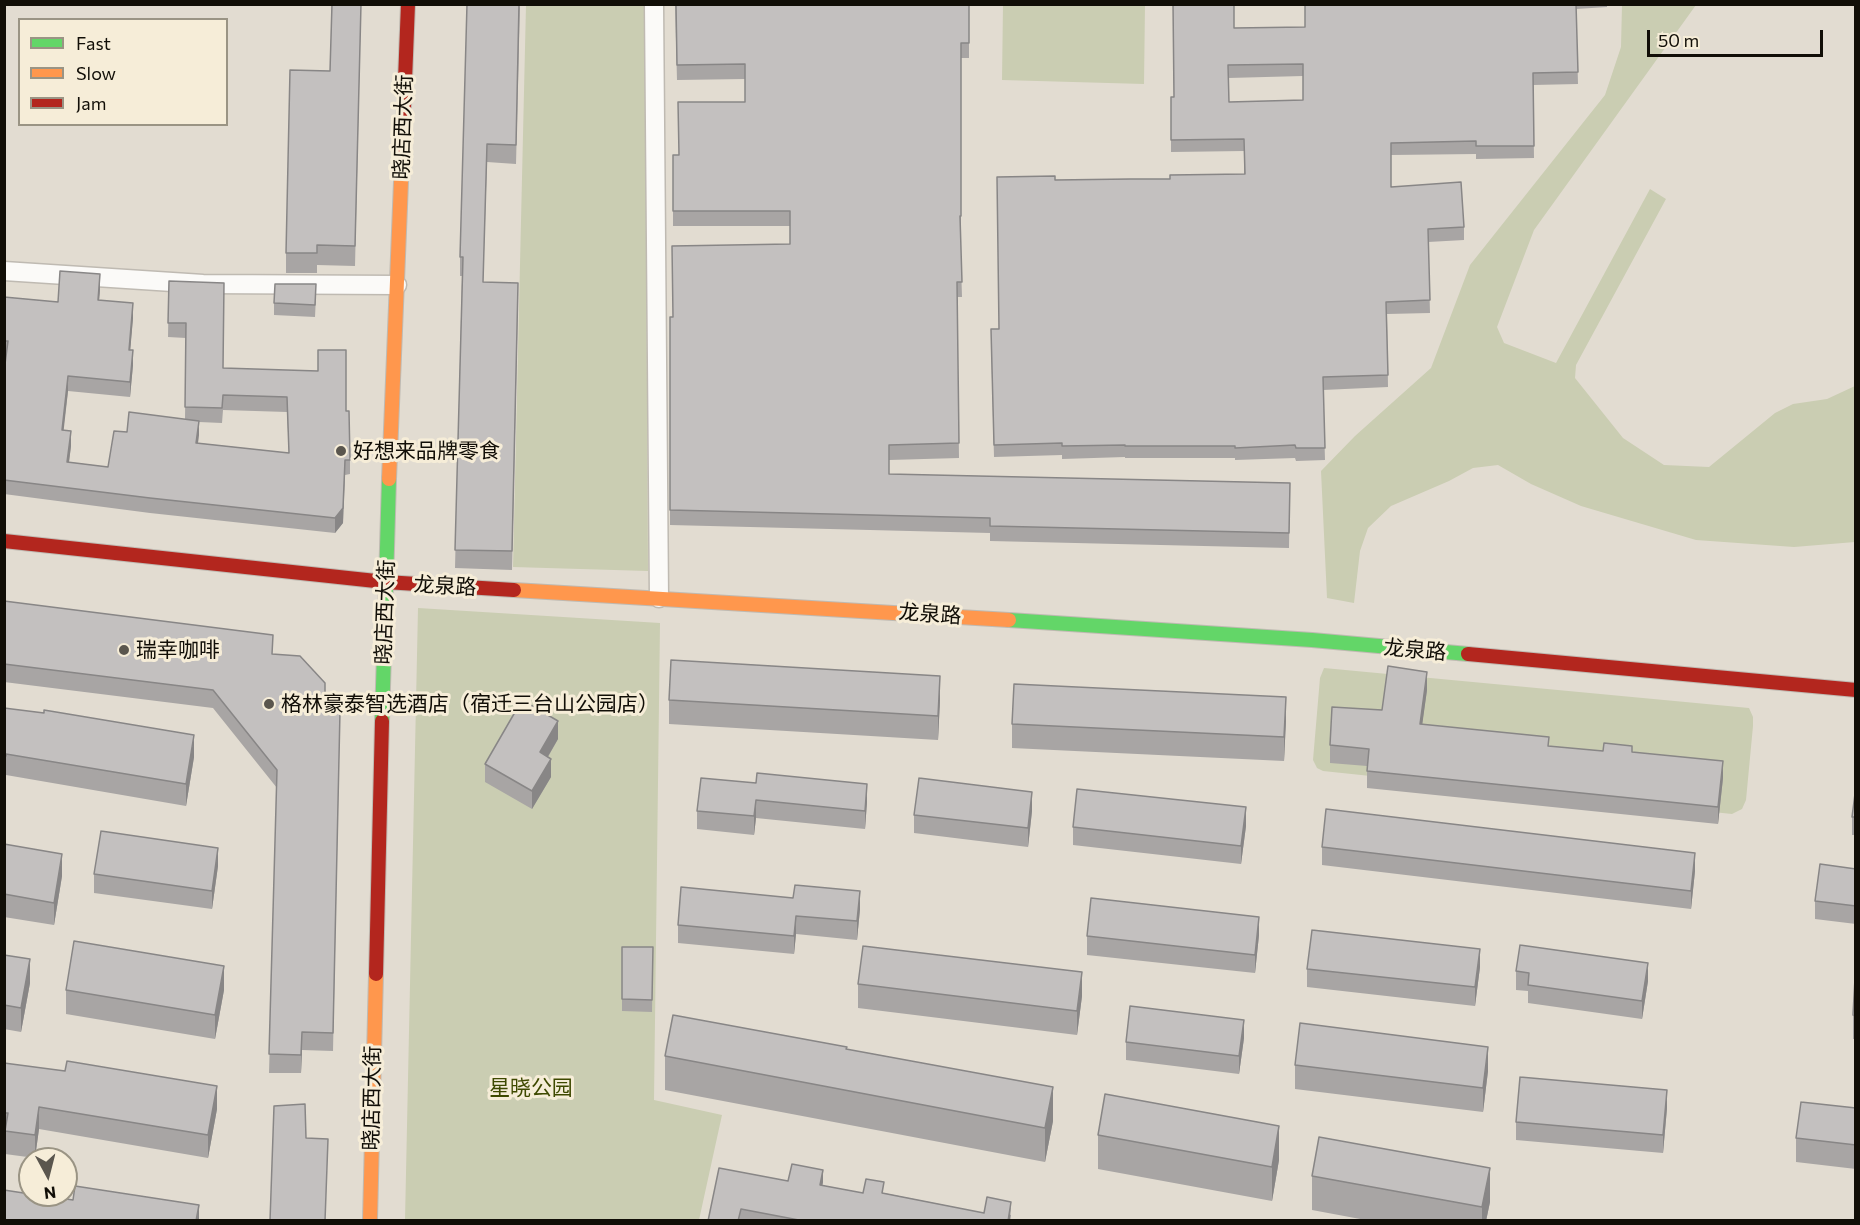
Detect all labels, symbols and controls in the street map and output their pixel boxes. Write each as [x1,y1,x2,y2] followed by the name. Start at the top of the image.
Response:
[18,18,228,126] legend
[1650,18,1826,56] scale bar
[1658,29,1699,51] text: 50 m
[76,32,111,54] text: Fast
[76,62,116,84] text: Slow
[389,74,417,180] street label: 晓店西大街
[76,92,106,114] text: Jam
[353,438,500,464] place label: 好想来品牌零食
[334,444,348,458] marker: 好想来品牌零食
[371,559,399,665] street label: 晓店西大街
[413,572,477,600] street label: 龙泉路
[898,599,962,629] street label: 龙泉路
[1383,635,1447,665] street label: 龙泉路
[136,637,220,663] place label: 瑞幸咖啡
[117,643,131,657] marker: 瑞幸咖啡
[281,691,659,717] place label: 格林豪泰智选酒店（宿迁三台山公园店）
[262,697,276,711] marker: 格林豪泰智选酒店（宿迁三台山公园店）
[358,1045,386,1151] street label: 晓店西大街
[489,1075,573,1101] park label: 星晓公园
[18,1147,78,1207] north arrow
[43,1183,57,1204] text: N

